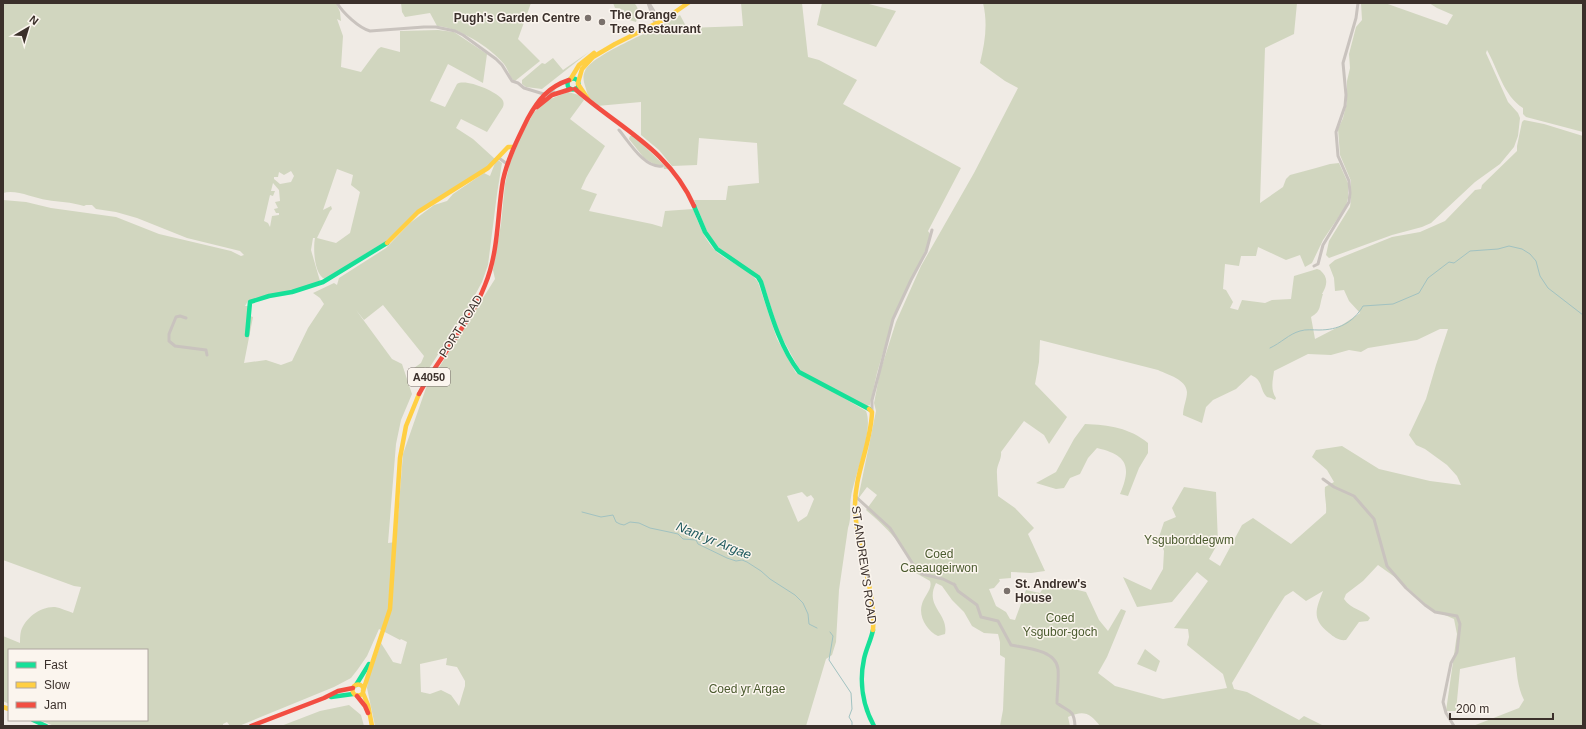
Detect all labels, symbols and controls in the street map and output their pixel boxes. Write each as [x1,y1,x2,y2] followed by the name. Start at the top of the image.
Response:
[8,8,48,48] north arrow
[610,8,701,36] place label: The Orange Tree Restaurant
[454,11,580,25] place label: Pugh's Garden Centre
[27,13,41,27] text: N
[583,13,593,23] marker: Pugh's Garden Centre
[597,17,607,27] marker: The Orange Tree Restaurant
[436,292,486,360] street label: PORT ROAD
[408,368,450,386] road number: A4050
[849,505,879,625] street label: ST ANDREW'S ROAD
[674,519,754,562] water label: Nant yr Argae
[1144,533,1234,547] park label: Ysguborddegwm
[900,547,978,575] park label: Coed Caeaugeirwon
[1015,577,1087,605] place label: St. Andrew's House
[1002,586,1012,596] marker: St. Andrew's House
[1023,611,1097,639] park label: Coed Ysgubor-goch
[8,649,148,721] legend
[44,658,68,672] text: Fast
[44,678,70,692] text: Slow
[709,682,786,696] park label: Coed yr Argae
[1450,695,1553,721] scale bar
[44,698,67,712] text: Jam
[1456,702,1489,716] text: 200 m

